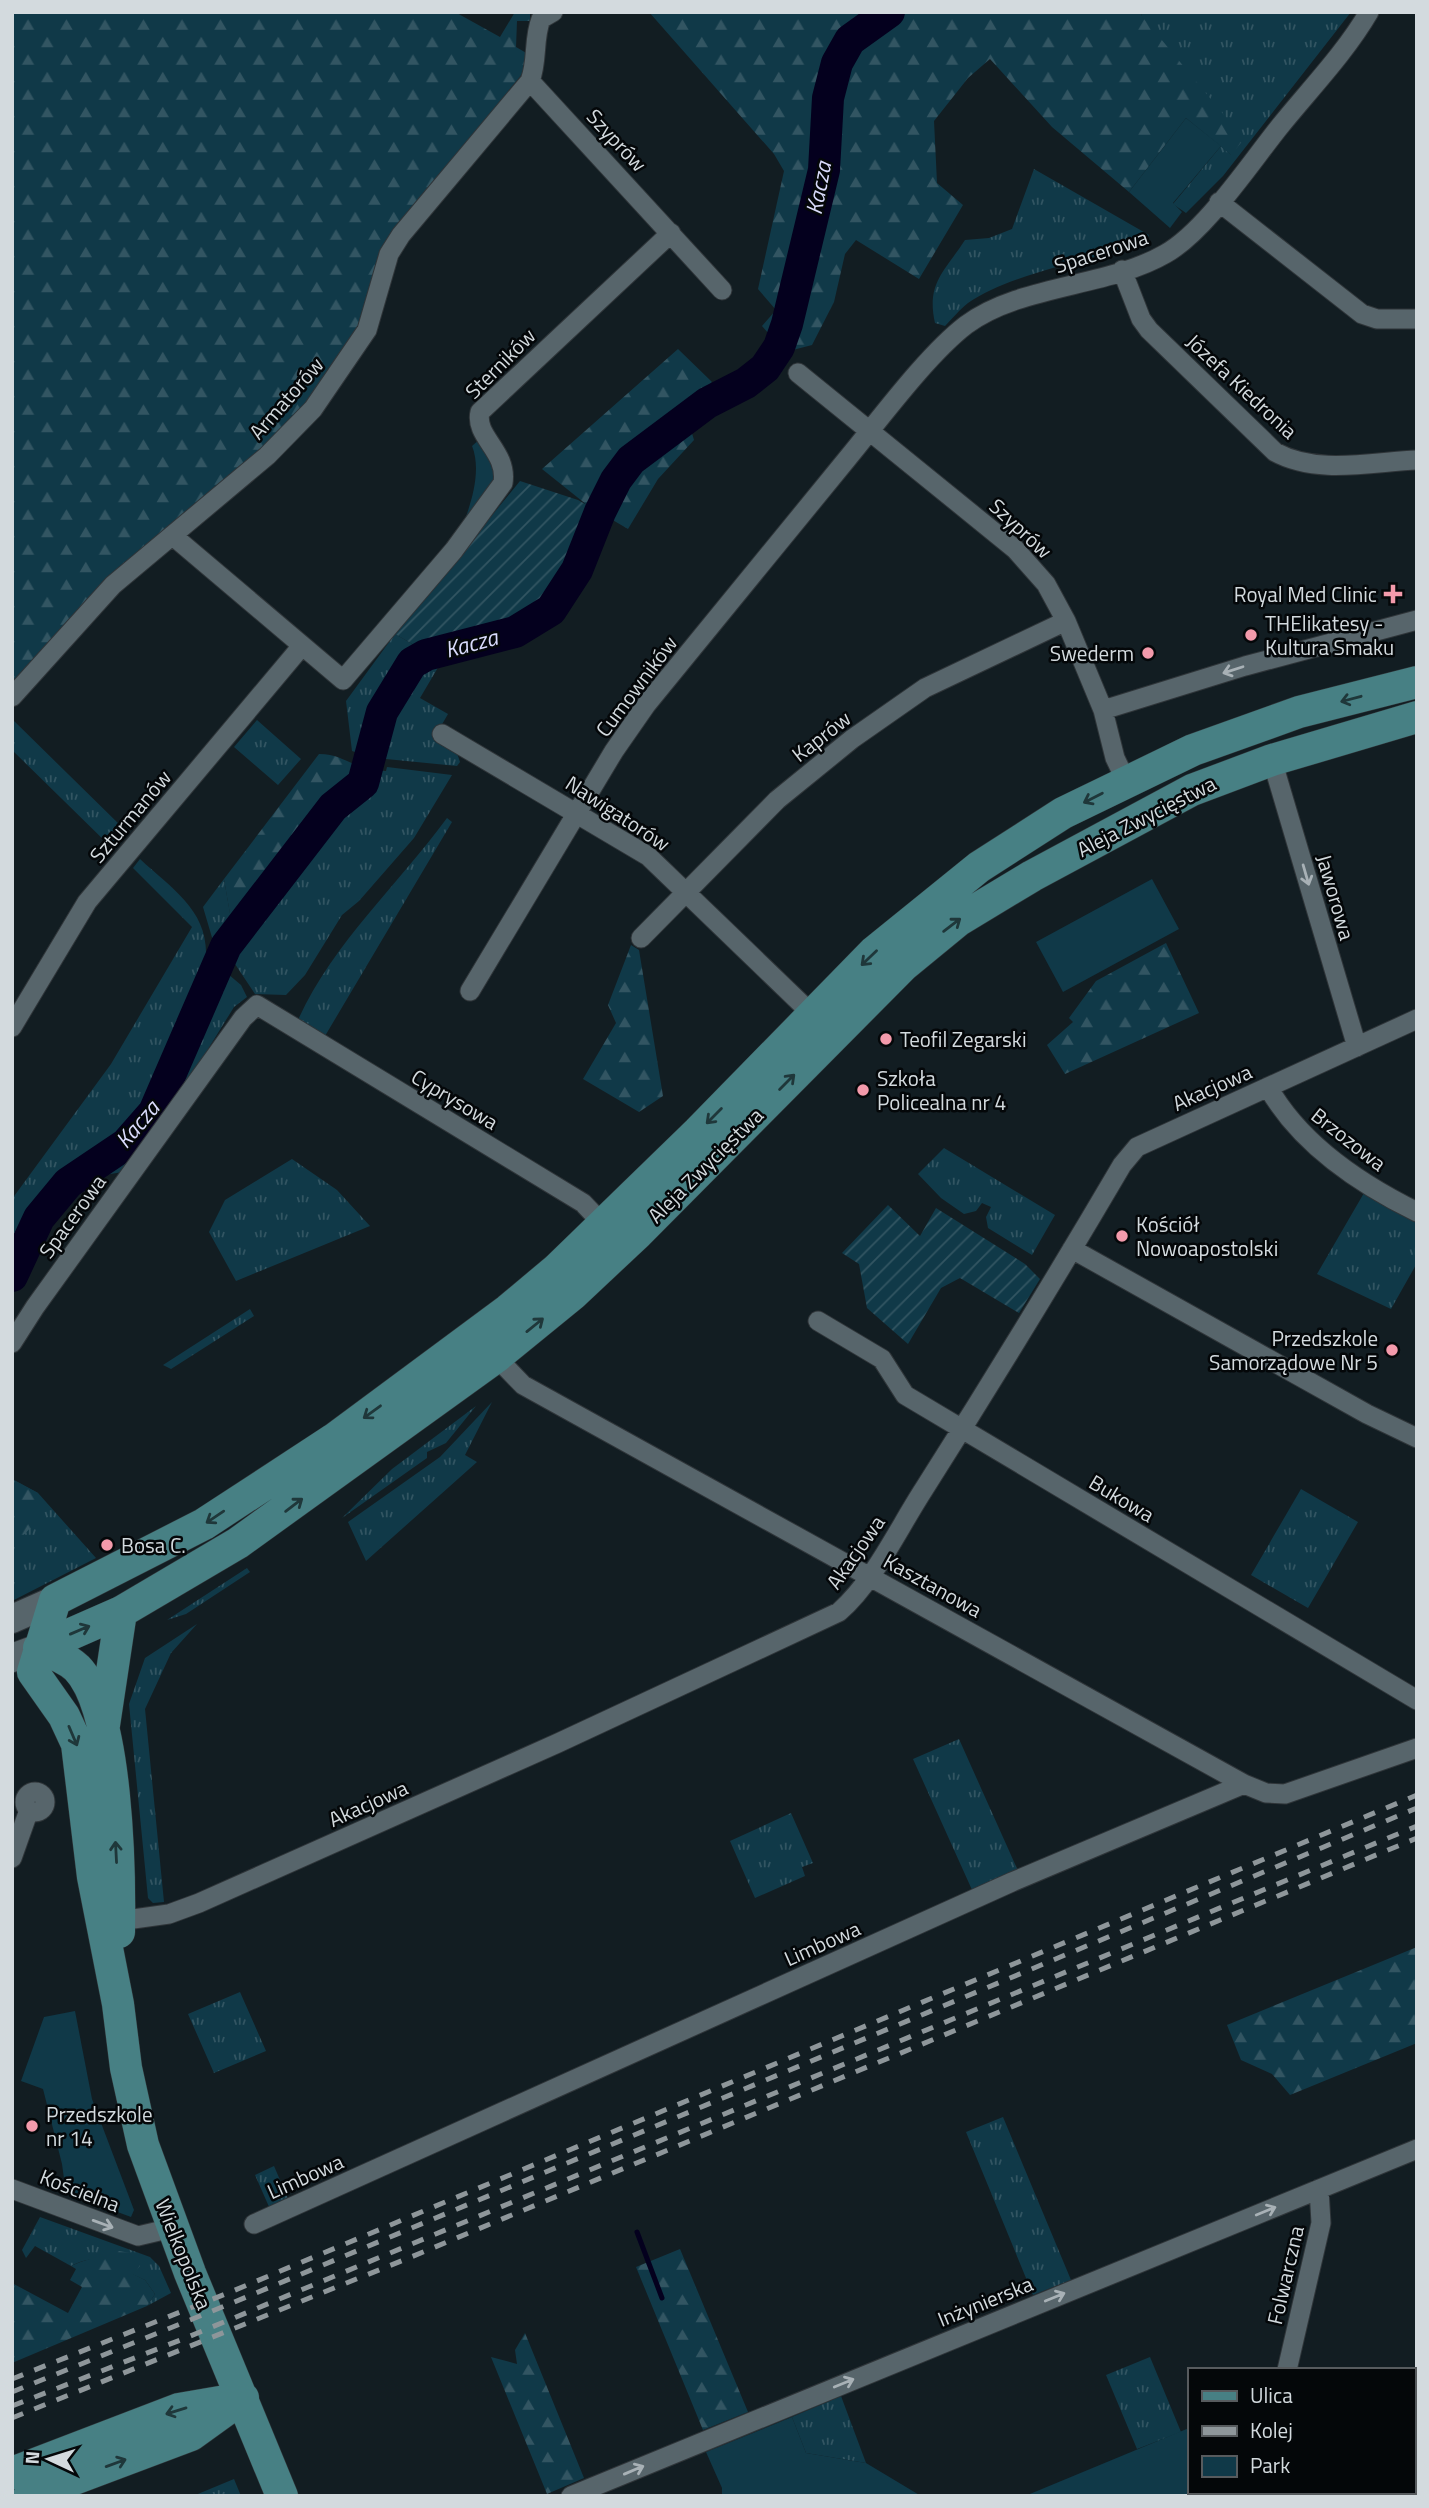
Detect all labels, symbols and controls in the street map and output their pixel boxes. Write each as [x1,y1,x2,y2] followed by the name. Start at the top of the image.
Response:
[579,101,655,179] street label: Szyprów
[796,157,841,218] water label: Kacza
[1050,221,1153,281] street label: Spacerowa
[457,320,543,406] street label: Sterników
[1179,326,1305,446] street label: Józefa Kiedronia
[241,350,331,446] street label: Armatorów
[982,490,1060,566] street label: Szyprów
[1234,578,1377,610] place label: Royal Med Clinic
[1383,584,1403,604] marker: Royal Med Clinic
[1265,607,1394,663] place label: THElikatesy - Kultura Smaku
[441,619,503,667] water label: Kacza
[1243,627,1259,643] marker: THElikatesy - Kultura Smaku
[587,629,685,743] street label: Cumowników
[1050,637,1134,669] place label: Swederm
[1140,645,1156,661] marker: Swederm
[1222,665,1244,678] one-way arrow
[1340,693,1363,706] one-way arrow
[785,703,857,769] street label: Kaprów
[81,762,179,870] street label: Szturmanów
[559,767,677,859] street label: Nawigatorów
[1071,767,1222,865] street label: Aleja Zwycięstwa
[1083,791,1104,805] one-way arrow
[1308,850,1364,944] street label: Jaworowa
[1300,864,1313,886] one-way arrow
[942,918,961,933] one-way arrow
[861,949,878,966] one-way arrow
[900,1023,1027,1055] place label: Teofil Zegarski
[878,1031,894,1047] marker: Teofil Zegarski
[1167,1055,1257,1119] street label: Akacjowa
[405,1060,505,1138] street label: Cyprysowa
[877,1062,1006,1118] place label: Szkoła Policealna nr 4
[779,1073,796,1090] one-way arrow
[855,1082,871,1098] marker: Szkoła Policealna nr 4
[106,1091,169,1156] water label: Kacza
[640,1099,771,1230] street label: Aleja Zwycięstwa
[1305,1099,1394,1179] street label: Brzozowa
[706,1107,723,1124] one-way arrow
[31,1167,114,1265] street label: Spacerowa
[1136,1208,1278,1264] place label: Kościół Nowoapostolski
[1114,1228,1130,1244] marker: Kościół Nowoapostolski
[526,1317,544,1332] one-way arrow
[1209,1322,1378,1378] place label: Przedszkole Samorządowe Nr 5
[1384,1342,1400,1358] marker: Przedszkole Samorządowe Nr 5
[363,1405,382,1419] one-way arrow
[1083,1466,1161,1530] street label: Bukowa
[285,1498,304,1513] one-way arrow
[818,1508,893,1596] street label: Akacjowa
[206,1510,225,1524] one-way arrow
[121,1529,186,1561] place label: Bosa C.
[99,1537,115,1553] marker: Bosa C.
[878,1545,989,1625] street label: Kasztanowa
[69,1623,90,1636] one-way arrow
[67,1725,80,1746] one-way arrow
[323,1771,413,1835] street label: Akacjowa
[109,1842,122,1864] one-way arrow
[779,1912,866,1974] street label: Limbowa
[46,2098,153,2154] place label: Przedszkole nr 14
[24,2118,40,2134] marker: Przedszkole nr 14
[262,2145,349,2207] street label: Limbowa
[35,2160,125,2220] street label: Kościelna
[147,2194,221,2315] street label: Wielkopolska
[1254,2204,1276,2217] one-way arrow
[92,2218,114,2231] one-way arrow
[1258,2222,1312,2328] street label: Folwarczna
[933,2267,1038,2335] street label: Inżynierska
[1044,2290,1065,2303] one-way arrow
[1188,2368,1415,2494] legend
[833,2376,855,2389] one-way arrow
[1250,2379,1293,2411] text: Ulica
[165,2406,187,2419] one-way arrow
[1250,2414,1293,2446] text: Kolej
[14,2424,84,2494] north arrow
[1250,2449,1290,2481] text: Park
[17,2450,46,2465] text: N
[105,2456,127,2469] one-way arrow
[623,2462,644,2475] one-way arrow

